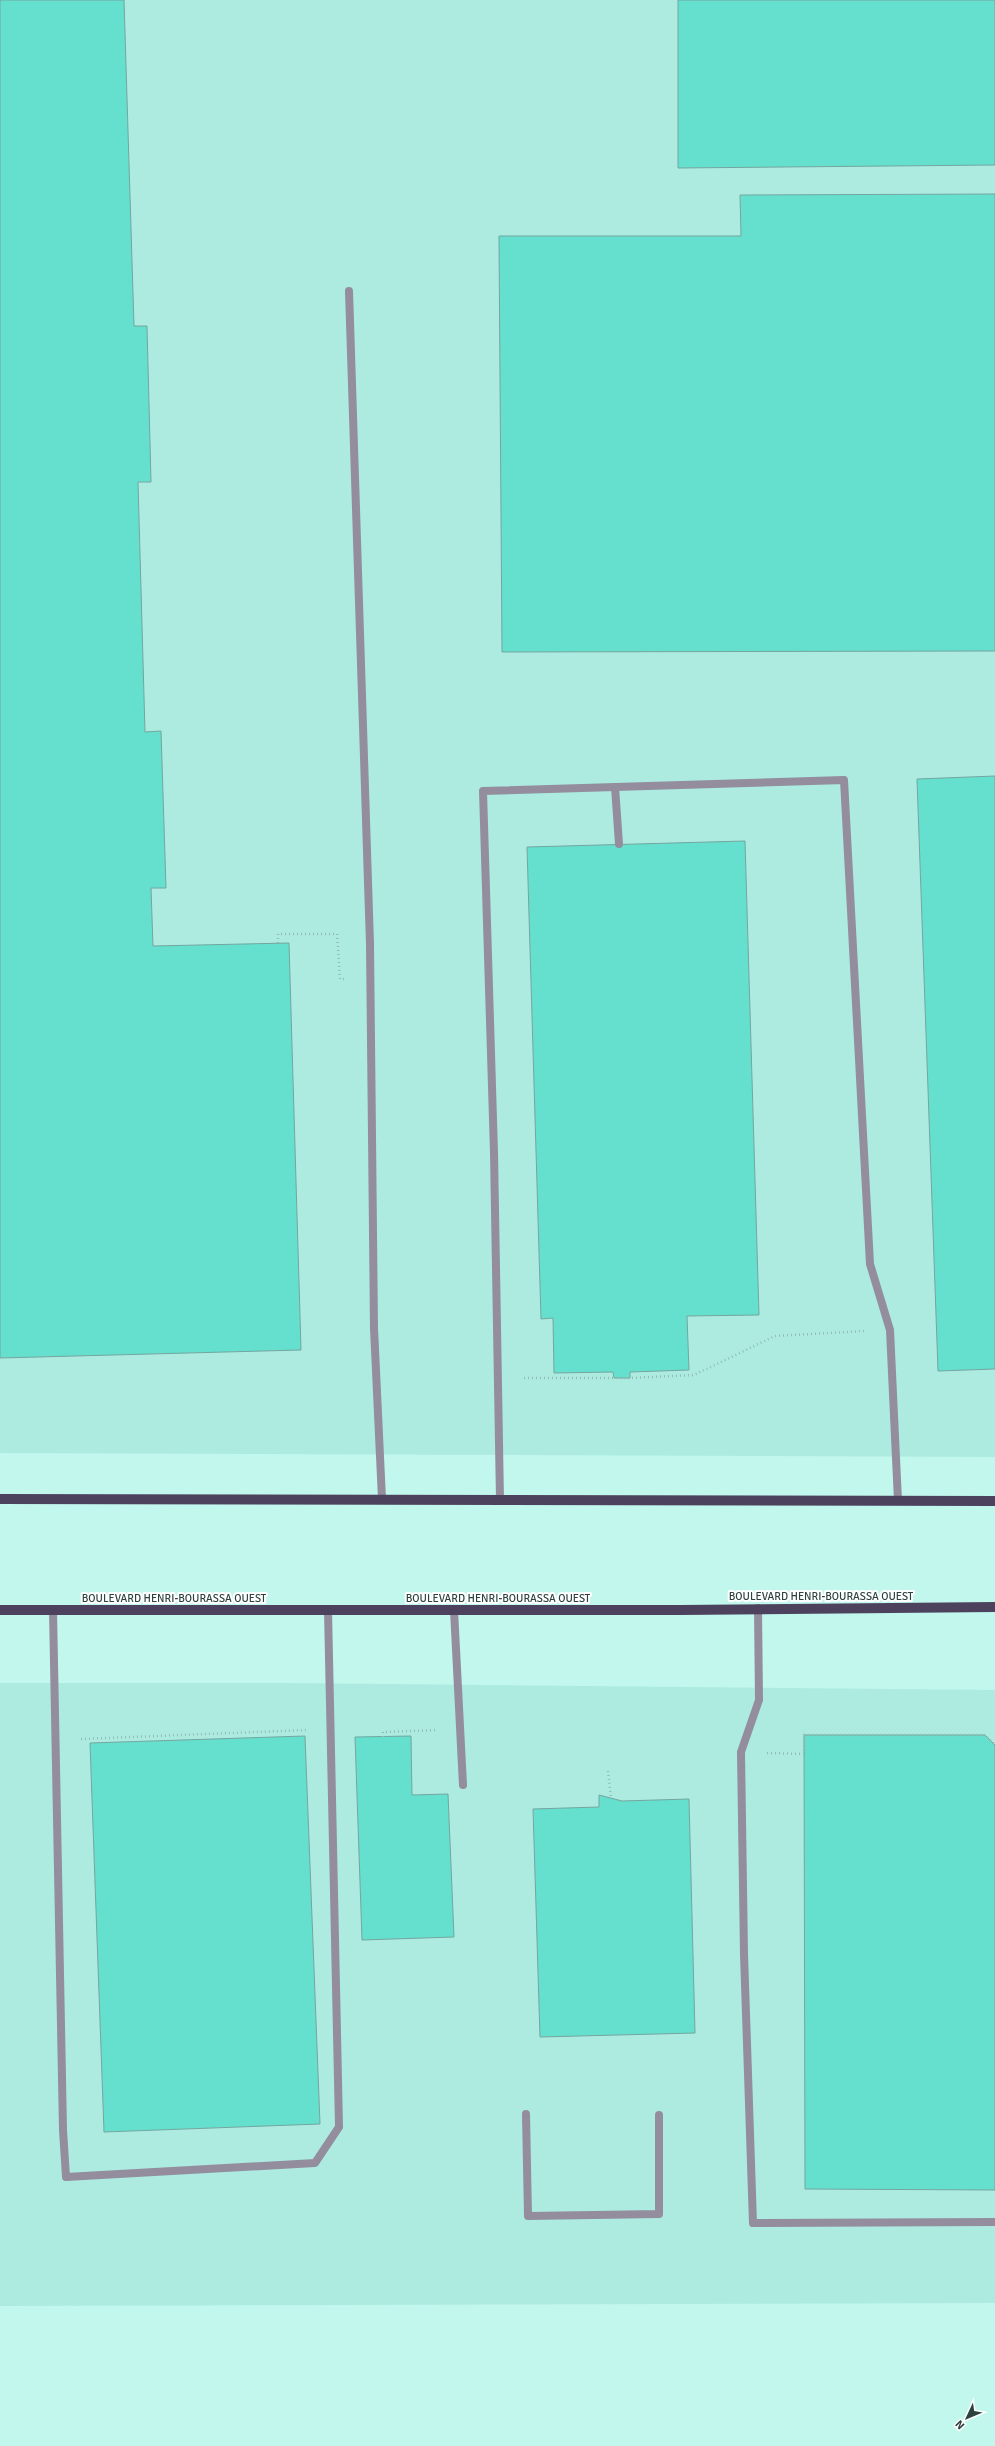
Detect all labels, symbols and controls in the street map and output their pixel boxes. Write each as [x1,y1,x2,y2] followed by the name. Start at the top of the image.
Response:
[729,1590,914,1603] street label: BOULEVARD HENRI-BOURASSA OUEST
[82,1592,267,1605] street label: BOULEVARD HENRI-BOURASSA OUEST
[406,1592,591,1605] street label: BOULEVARD HENRI-BOURASSA OUEST
[947,2398,987,2438] north arrow
[953,2417,968,2432] text: N

